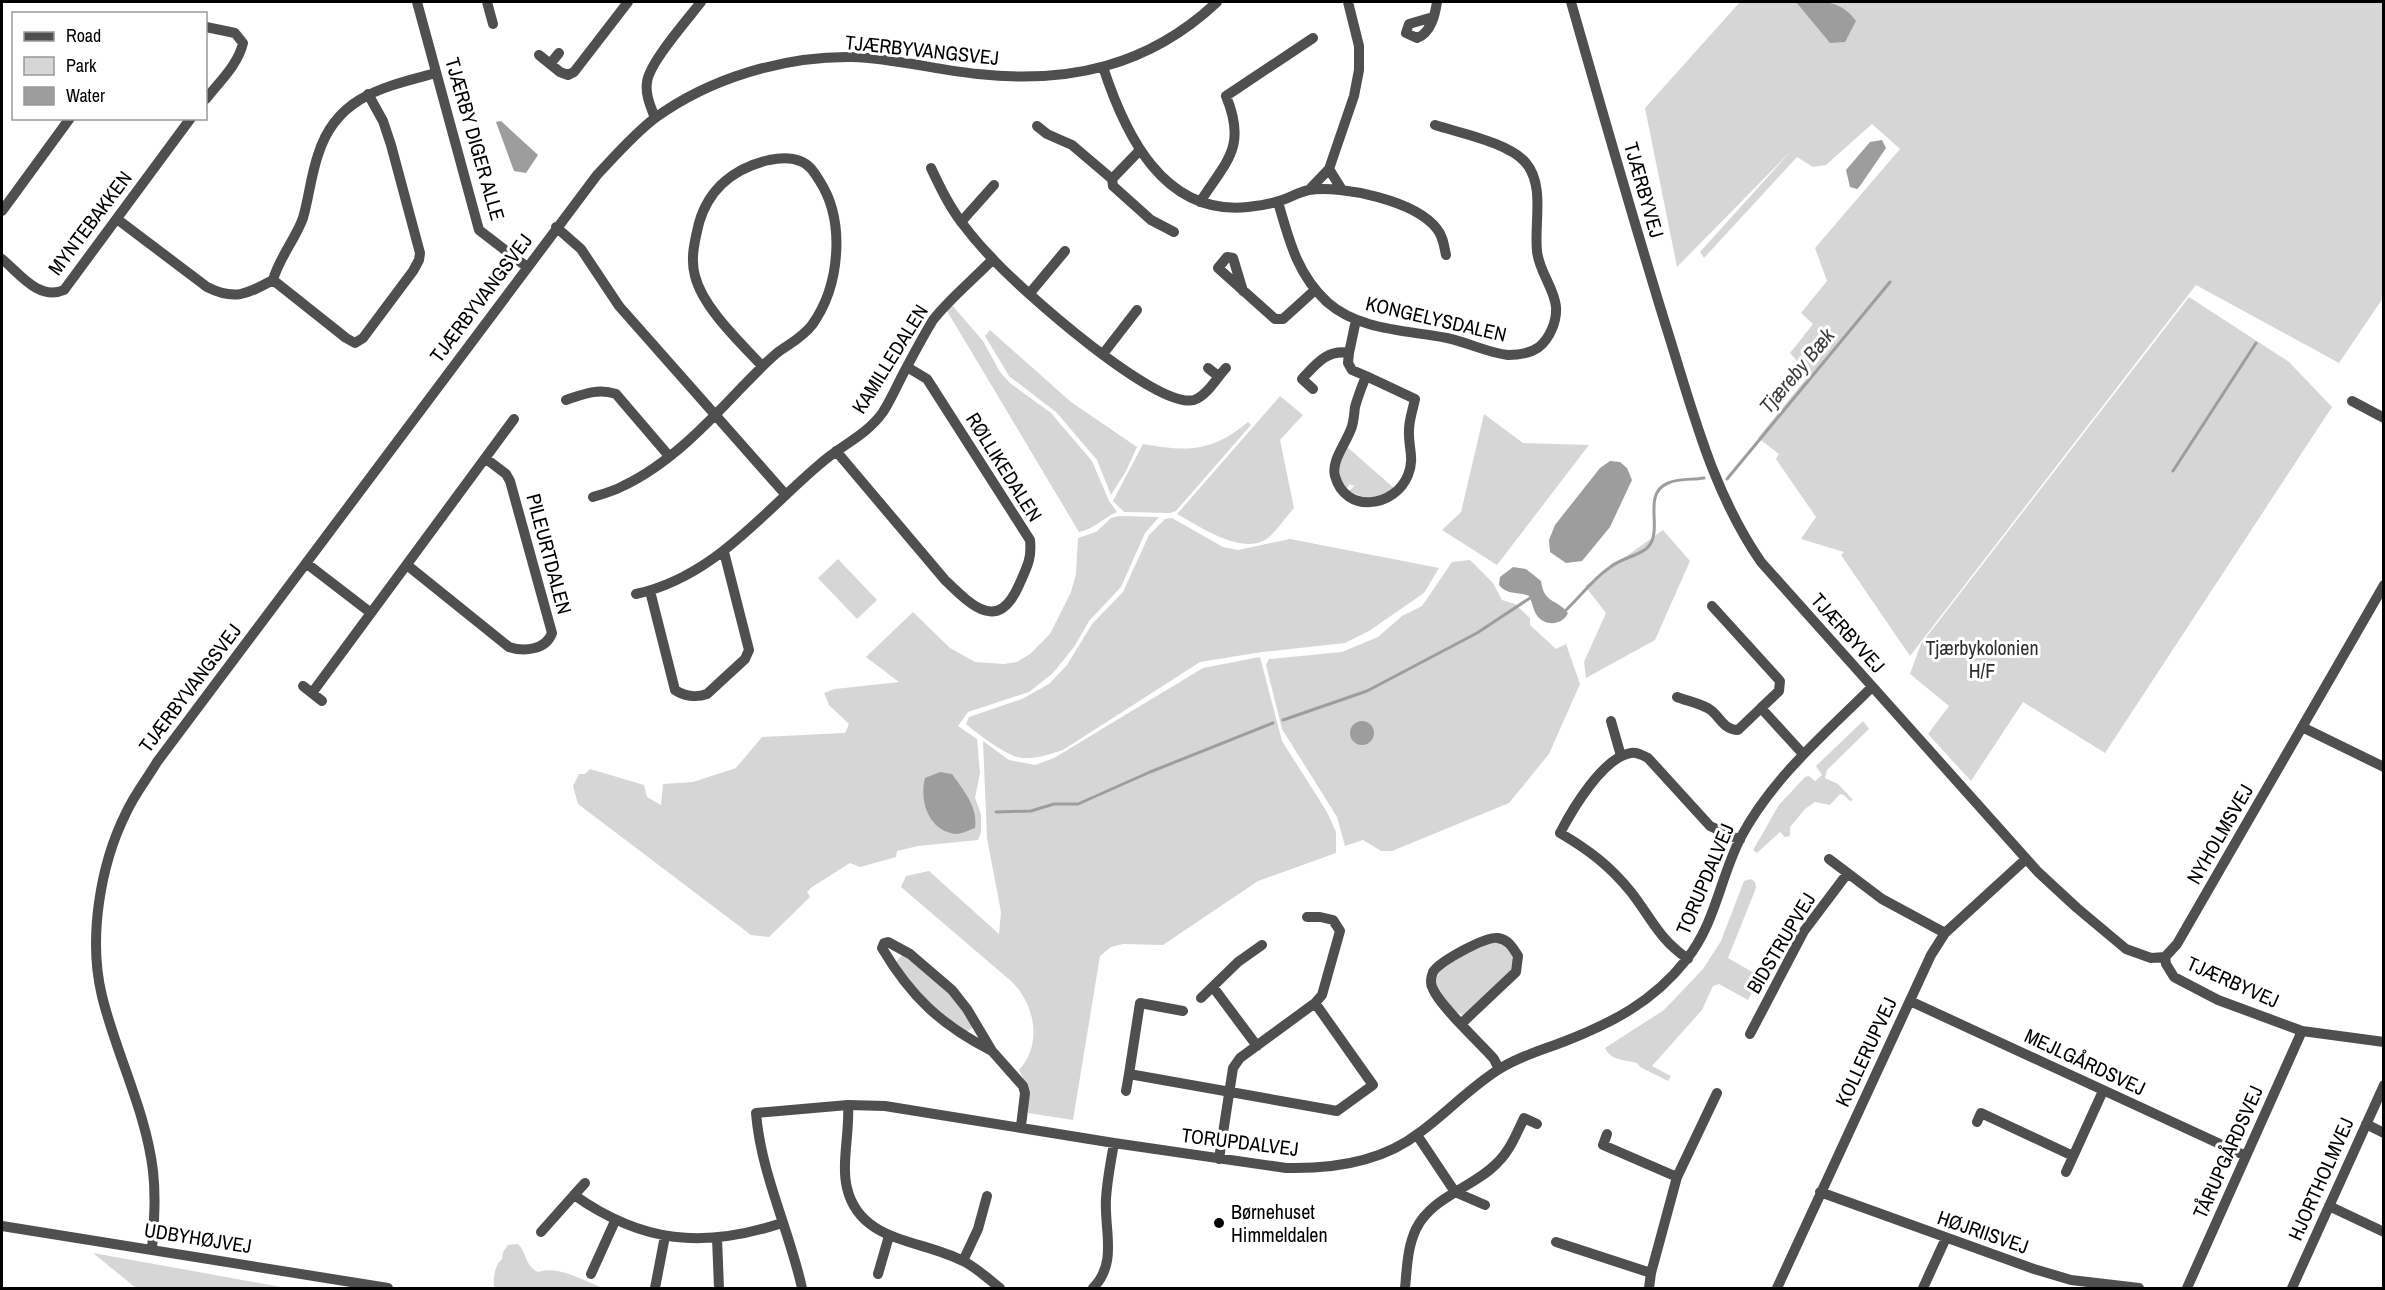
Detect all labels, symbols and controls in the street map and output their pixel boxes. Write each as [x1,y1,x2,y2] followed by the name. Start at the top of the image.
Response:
[12,12,207,120] legend
[66,23,101,48] text: Road
[844,28,1000,71] street label: TJÆRBYVANGSVEJ
[66,53,97,78] text: Park
[439,54,512,223] street label: TJÆRBY DIGER ALLE
[66,83,105,108] text: Water
[1618,139,1671,241] street label: TJÆRBYVEJ
[42,165,138,280] street label: MYNTEBAKKEN
[423,228,538,368] street label: TJÆRBYVANGSVEJ
[1363,289,1509,348] street label: KONGELYSDALEN
[845,299,934,418] street label: KAMILLEDALEN
[1752,321,1842,420] water label: Tjæreby Bæk
[960,407,1049,526] street label: RØLLIKEDALEN
[520,491,579,617] street label: PILEURTDALEN
[1805,587,1891,678] street label: TJÆRBYVEJ
[132,618,247,758] street label: TJÆRBYVANGSVEJ
[1925,634,2039,684] park label: Tjærbykolonien H/F
[2180,779,2259,889] street label: NYHOLMSVEJ
[1669,819,1740,938] street label: TORUPDALVEJ
[1740,887,1821,998] street label: BIDSTRUPVEJ
[2183,949,2284,1014] street label: TJÆRBYVEJ
[1828,993,1903,1111] street label: KOLLERUPVEJ
[2020,1022,2150,1101] street label: MEJLGÅRDSVEJ
[2186,1081,2269,1223] street label: TÅRUPGÅRDSVEJ
[2281,1113,2360,1245] street label: HJORTHOLMVEJ
[1180,1121,1300,1162] street label: TORUPDALVEJ
[1231,1198,1328,1248] place label: Børnehuset Himmeldalen
[1934,1203,2032,1260] street label: HØJRIISVEJ
[142,1216,254,1259] street label: UDBYHØJVEJ
[1212,1216,1226,1230] marker: Børnehuset Himmeldalen

